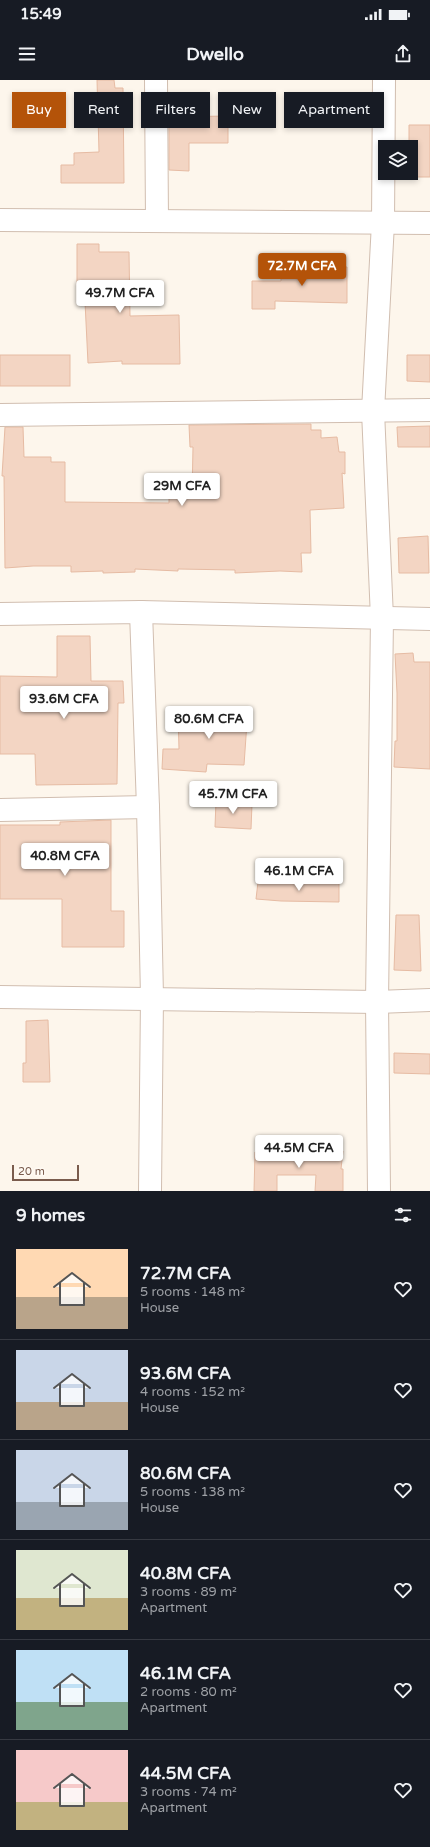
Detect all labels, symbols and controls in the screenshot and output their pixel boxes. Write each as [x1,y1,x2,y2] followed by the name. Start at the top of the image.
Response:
[20,5,62,23] text: 15:49
[16,43,38,65] icon: menu
[186,43,244,65] text: Dwello
[392,43,414,65] icon: share
[12,92,66,128] chip: Buy
[74,92,133,128] chip: Rent
[141,92,210,128] chip: Filters
[218,92,276,128] chip: New
[284,92,384,128] chip: Apartment
[378,140,418,180] map controls
[378,140,418,180] button: layers
[256,253,348,287] pin: 72.7M CFA
[267,258,337,274] text: 72.7M CFA
[74,280,166,314] pin: 49.7M CFA
[85,285,155,301] text: 49.7M CFA
[145,473,219,507] pin: 29M CFA
[153,478,211,494] text: 29M CFA
[18,686,110,720] pin: 93.6M CFA
[29,691,99,707] text: 93.6M CFA
[163,706,255,740] pin: 80.6M CFA
[174,711,244,727] text: 80.6M CFA
[187,781,279,815] pin: 45.7M CFA
[198,786,268,802] text: 45.7M CFA
[19,843,111,877] pin: 40.8M CFA
[30,848,100,864] text: 40.8M CFA
[253,858,345,892] pin: 46.1M CFA
[264,863,334,879] text: 46.1M CFA
[253,1135,345,1169] pin: 44.5M CFA
[264,1140,334,1156] text: 44.5M CFA
[12,1163,79,1182] scale bar
[18,1165,45,1178] text: 20 m
[392,1204,414,1226] icon: filters
[16,1205,85,1226] text: 9 homes
[140,1263,231,1284] text: 72.7M CFA
[48,1265,96,1313] icon: home
[392,1278,414,1300] icon: heart
[140,1284,245,1300] text: 5 rooms · 148 m²
[140,1300,179,1316] text: House
[140,1363,231,1384] text: 93.6M CFA
[48,1366,96,1414] icon: home
[392,1379,414,1401] icon: heart
[140,1384,245,1400] text: 4 rooms · 152 m²
[140,1400,179,1416] text: House
[140,1463,231,1484] text: 80.6M CFA
[48,1466,96,1514] icon: home
[392,1479,414,1501] icon: heart
[140,1484,245,1500] text: 5 rooms · 138 m²
[140,1500,179,1516] text: House
[140,1563,231,1584] text: 40.8M CFA
[48,1566,96,1614] icon: home
[392,1579,414,1601] icon: heart
[140,1584,237,1600] text: 3 rooms · 89 m²
[140,1600,207,1616] text: Apartment
[140,1663,231,1684] text: 46.1M CFA
[48,1666,96,1714] icon: home
[392,1679,414,1701] icon: heart
[140,1684,237,1700] text: 2 rooms · 80 m²
[140,1700,207,1716] text: Apartment
[140,1763,231,1784] text: 44.5M CFA
[48,1766,96,1814] icon: home
[392,1779,414,1801] icon: heart
[140,1784,237,1800] text: 3 rooms · 74 m²
[140,1800,207,1816] text: Apartment

